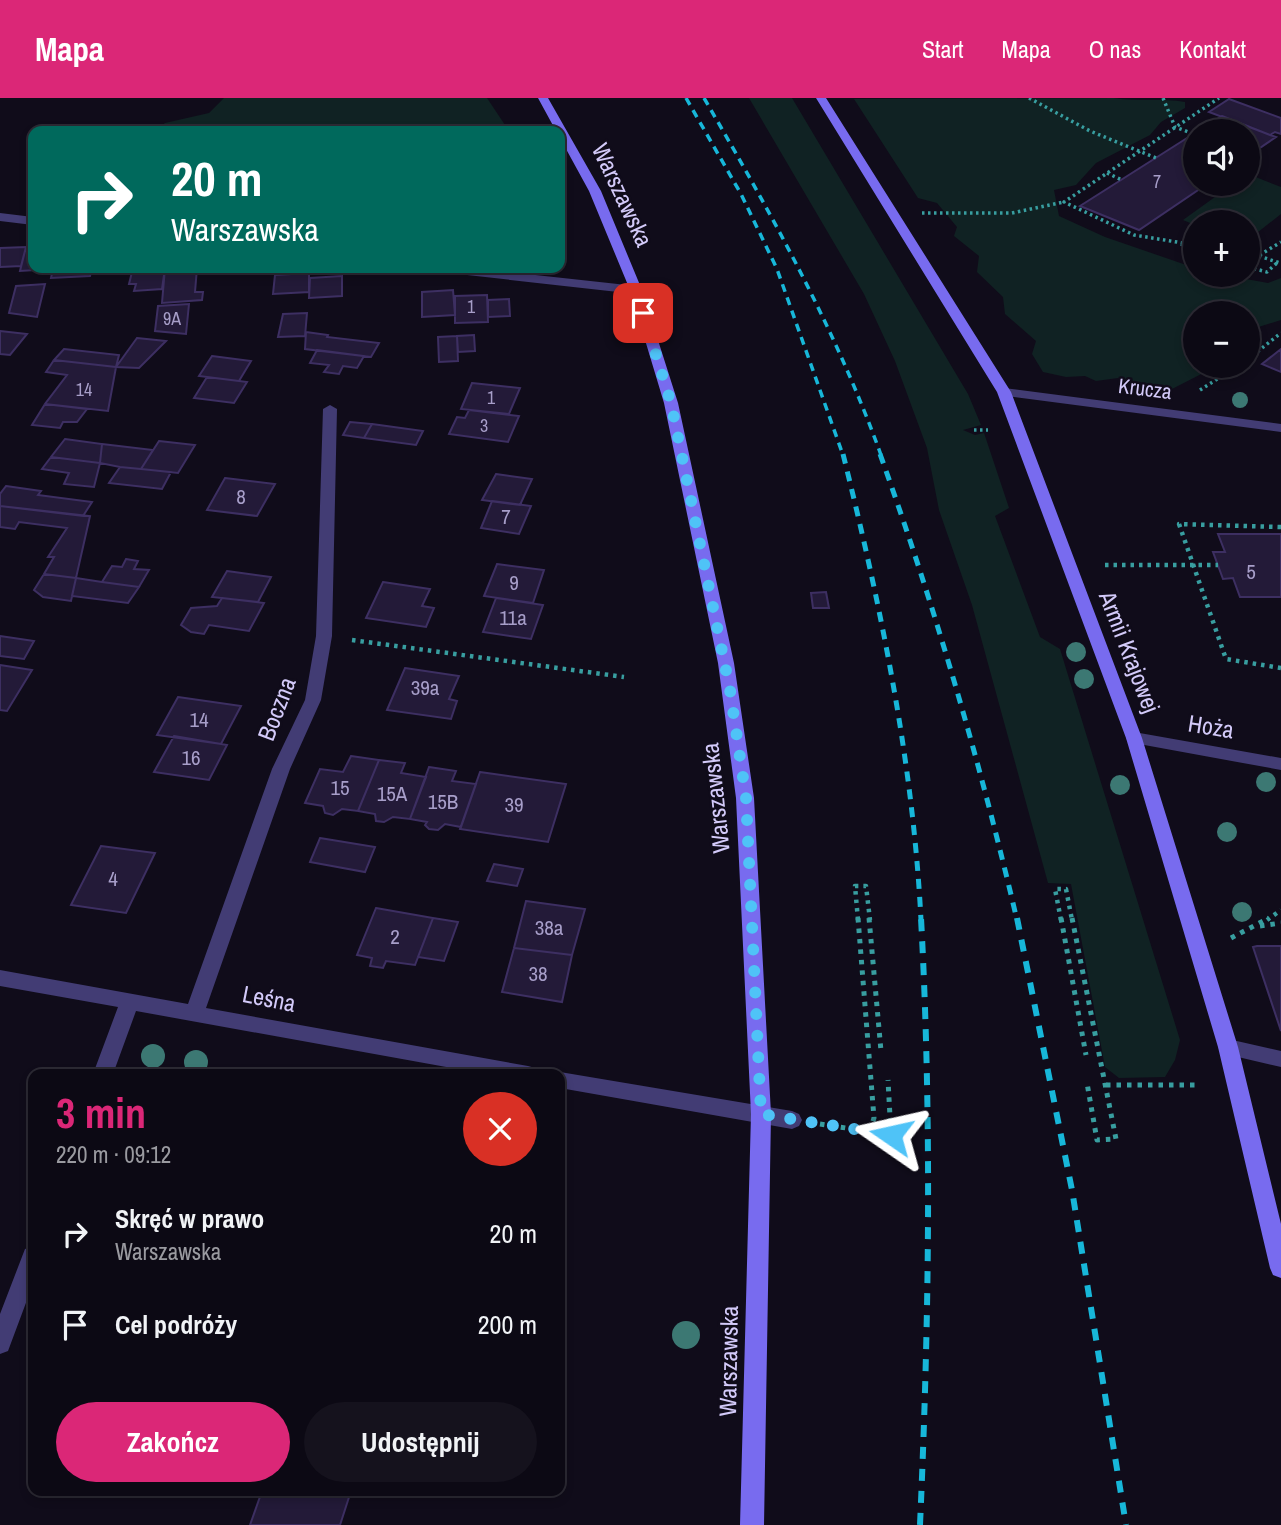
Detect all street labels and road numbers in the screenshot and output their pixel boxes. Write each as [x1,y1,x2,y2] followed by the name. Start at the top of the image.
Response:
[585,138,661,252] street label: Warszawska
[1117,371,1174,406] street label: Krucza
[1092,585,1168,717] street label: Armii Krajowej
[249,672,303,745] street label: Boczna
[1186,707,1236,745] street label: Hoża
[693,741,737,855] street label: Warszawska
[240,977,299,1019] street label: Leśna
[711,1305,745,1417] street label: Warszawska

